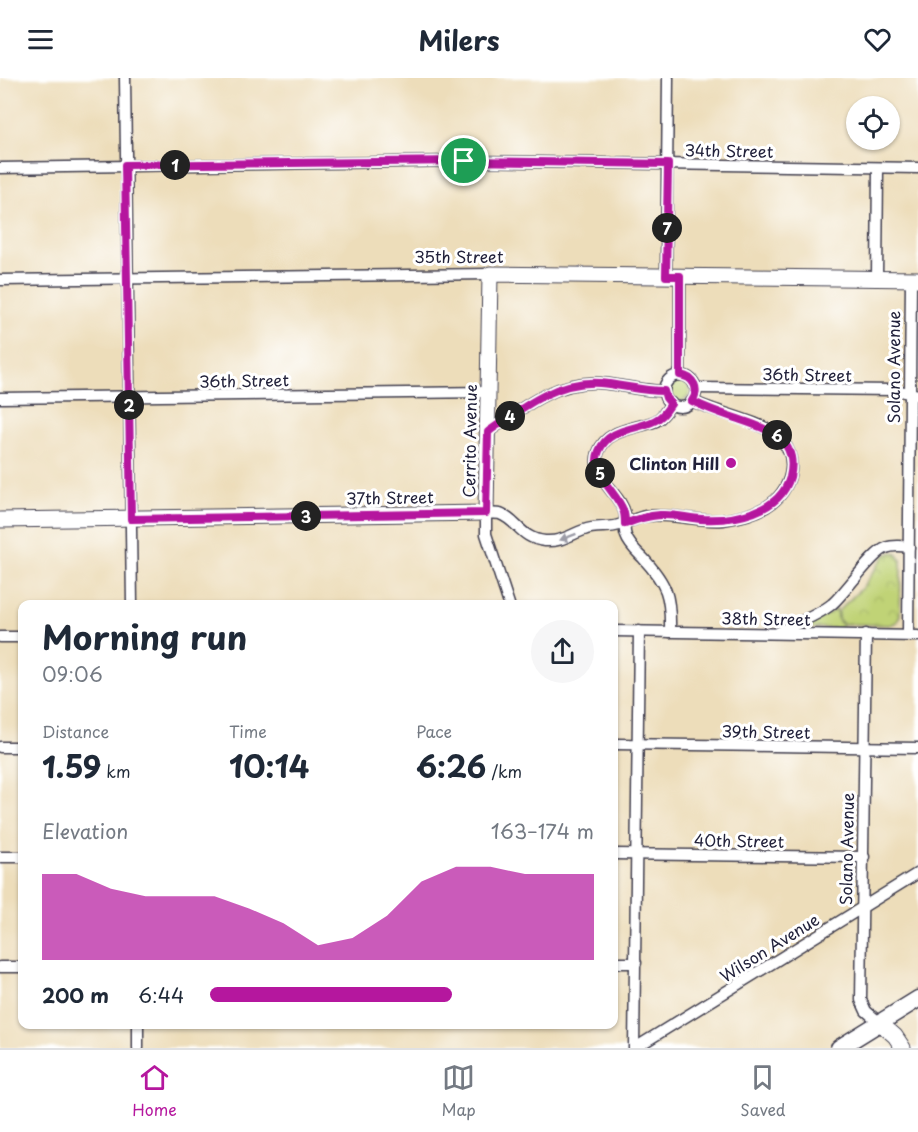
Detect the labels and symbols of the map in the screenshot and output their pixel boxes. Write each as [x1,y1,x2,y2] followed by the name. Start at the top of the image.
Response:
[438,135,489,186] pin
[684,137,774,163] street label: 34th Street
[160,150,190,180] pin: 1
[652,213,682,243] pin: 7
[414,244,504,268] street label: 35th Street
[881,310,905,423] street label: Solano Avenue
[762,361,853,387] street label: 36th Street
[199,367,290,393] street label: 36th Street
[456,384,482,498] street label: Cerrito Avenue
[114,390,144,420] pin: 2
[495,401,525,431] pin: 4
[762,420,792,450] pin: 6
[629,451,719,475] place label: Clinton Hill
[724,456,738,470] marker: Clinton Hill
[585,458,615,488] pin: 5
[346,484,434,510] street label: 37th Street
[291,501,321,531] pin: 3
[559,532,577,542] one-way arrow
[721,605,811,631] street label: 38th Street
[721,718,811,744] street label: 39th Street
[833,792,859,905] street label: Solano Avenue
[694,827,785,853] street label: 40th Street
[715,907,824,987] street label: Wilson Avenue

